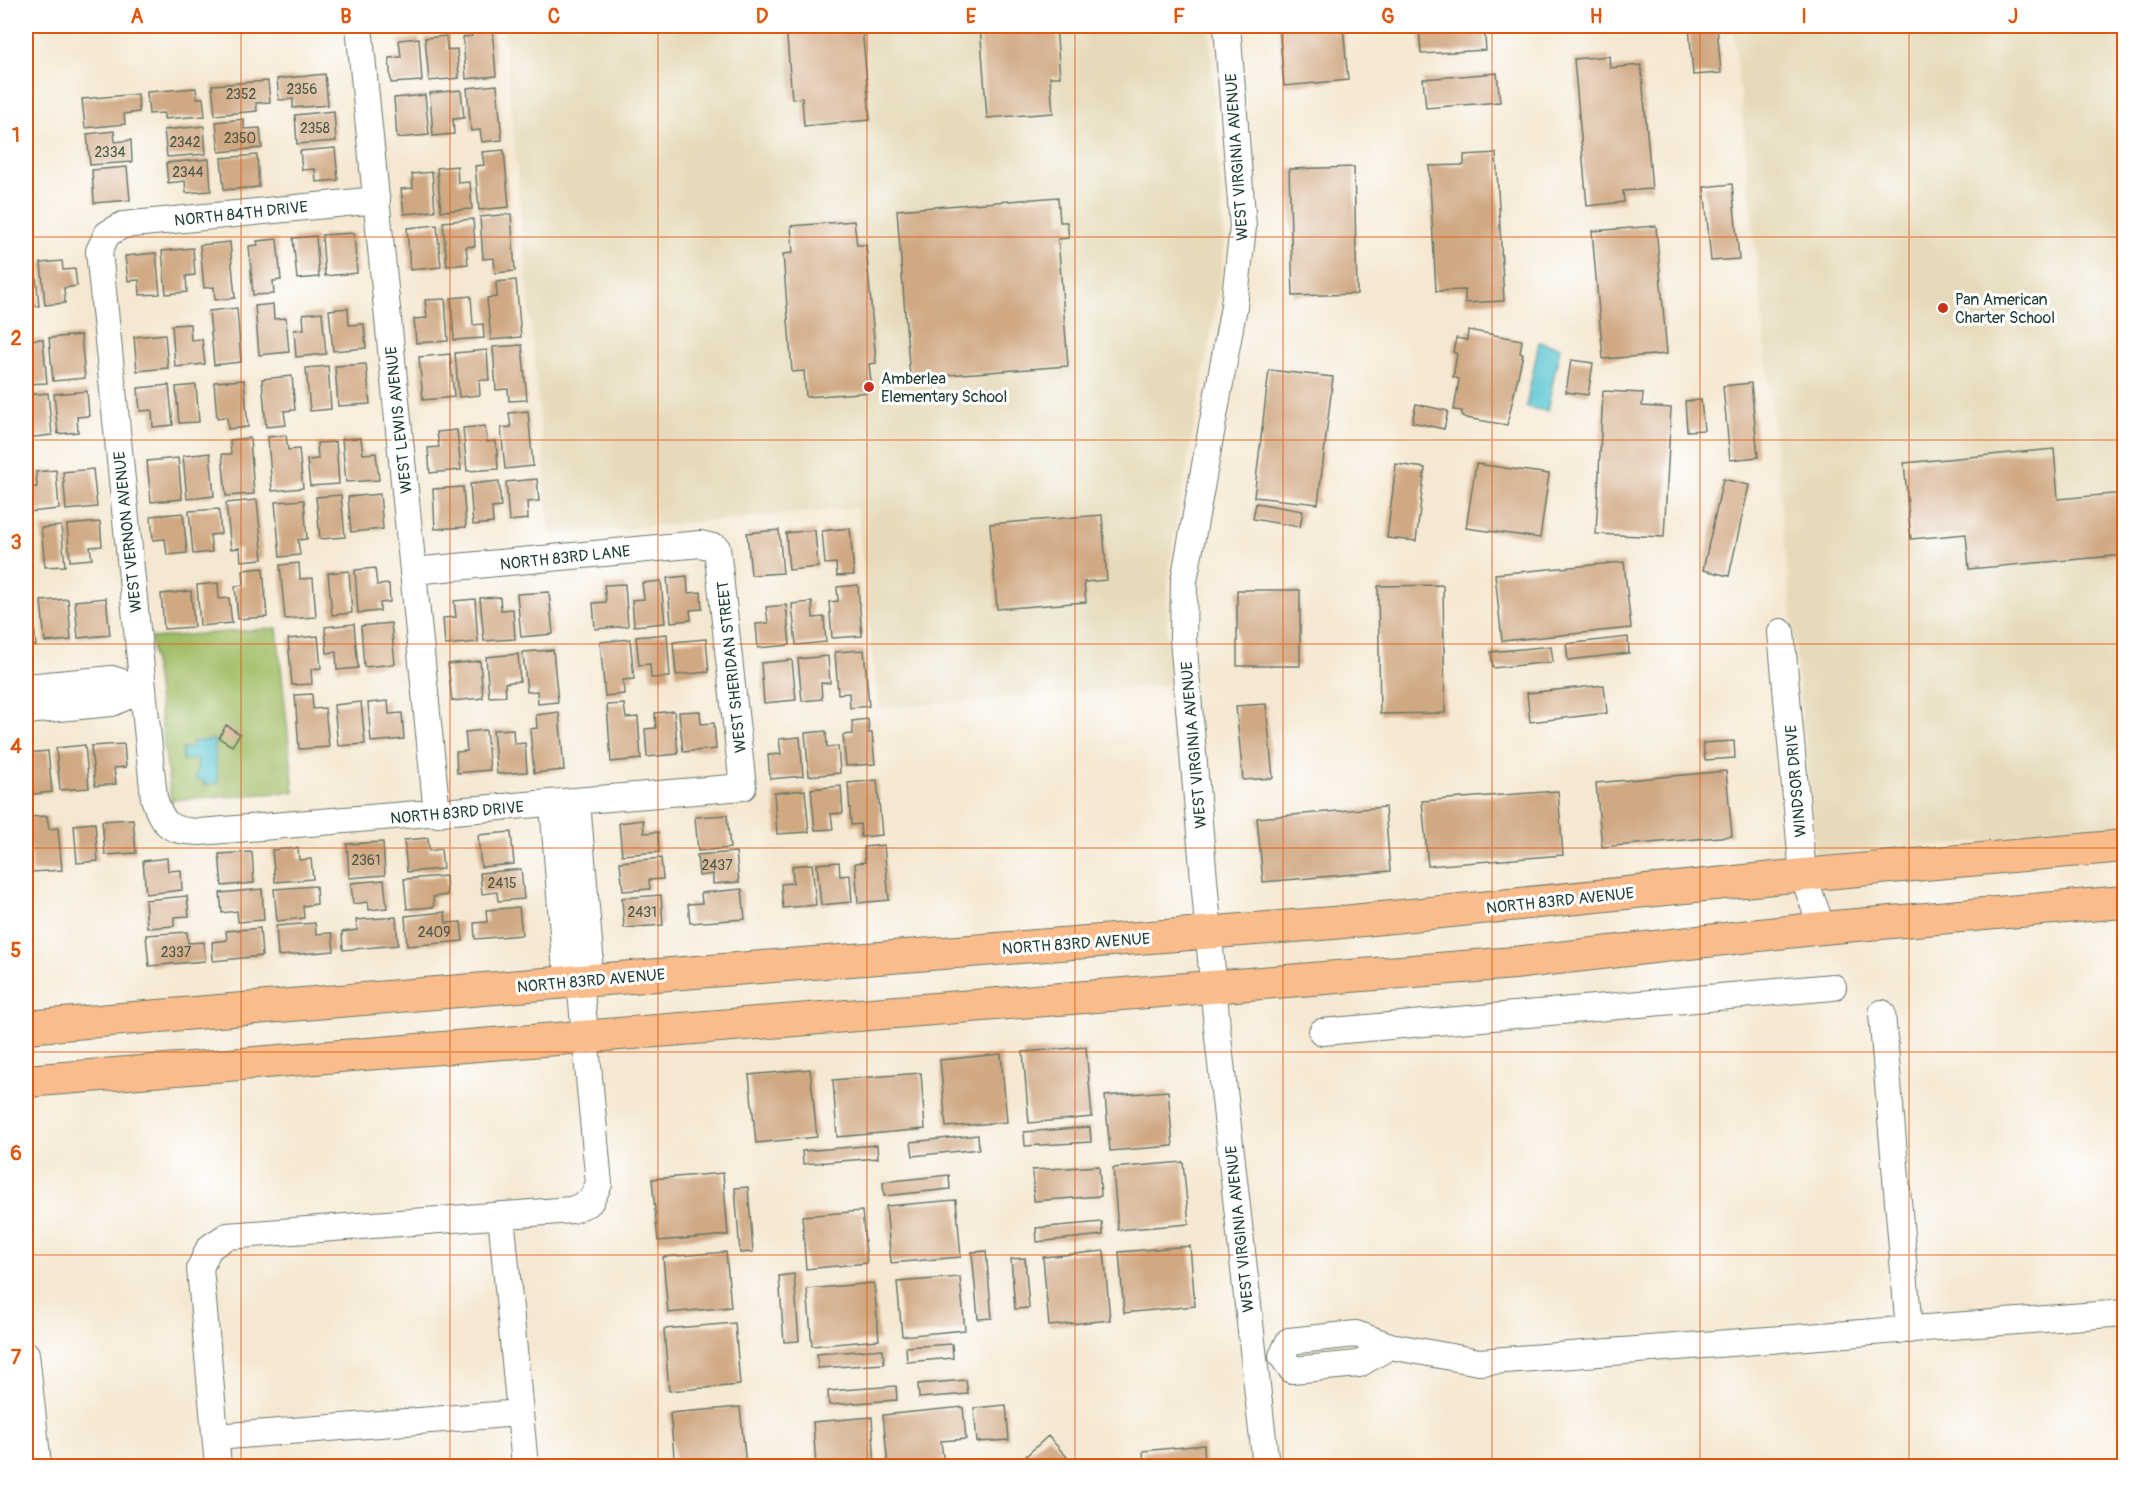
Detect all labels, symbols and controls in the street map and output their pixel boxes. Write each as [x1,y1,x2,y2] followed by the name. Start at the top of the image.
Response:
[131,4,144,29] text: A
[340,4,352,29] text: B
[548,4,560,29] text: C
[756,4,769,29] text: D
[966,4,977,29] text: E
[1173,4,1185,29] text: F
[1381,4,1395,29] text: G
[1590,4,1603,29] text: H
[1801,4,1807,29] text: I
[2008,4,2018,29] text: J
[1221,73,1253,241] street label: WEST VIRGINIA AVENUE
[287,81,317,98] house number: 2356
[226,86,256,103] house number: 2352
[300,120,330,137] house number: 2358
[12,123,20,148] text: 1
[224,130,256,147] house number: 2350
[169,134,201,151] house number: 2342
[94,144,126,161] house number: 2334
[172,164,204,181] house number: 2344
[173,197,309,231] street label: NORTH 84TH DRIVE
[1955,290,2055,328] place label: Pan American Charter School
[1936,301,1950,315] marker: Pan American Charter School
[10,326,22,351] text: 2
[381,345,417,495] street label: WEST LEWIS AVENUE
[881,369,1007,407] place label: Amberlea Elementary School
[862,380,876,394] marker: Amberlea Elementary School
[110,450,146,614] street label: WEST VERNON AVENUE
[10,530,22,555] text: 3
[499,541,631,575] street label: NORTH 83RD LANE
[713,580,751,754] street label: WEST SHERIDAN STREET
[1177,661,1211,829] street label: WEST VIRGINIA AVENUE
[1781,724,1811,838] street label: WINDSOR DRIVE
[10,734,22,759] text: 4
[389,797,525,829] street label: NORTH 83RD DRIVE
[352,852,380,869] house number: 2361
[701,857,733,874] house number: 2437
[487,875,517,892] house number: 2415
[1485,883,1635,919] street label: NORTH 83RD AVENUE
[627,904,657,921] house number: 2431
[418,924,450,941] house number: 2409
[1001,929,1151,959] street label: NORTH 83RD AVENUE
[11,938,22,963] text: 5
[161,944,192,961] house number: 2337
[516,965,666,997] street label: NORTH 83RD AVENUE
[10,1141,22,1166] text: 6
[1221,1145,1259,1313] street label: WEST VIRGINIA AVENUE
[11,1345,22,1370] text: 7

